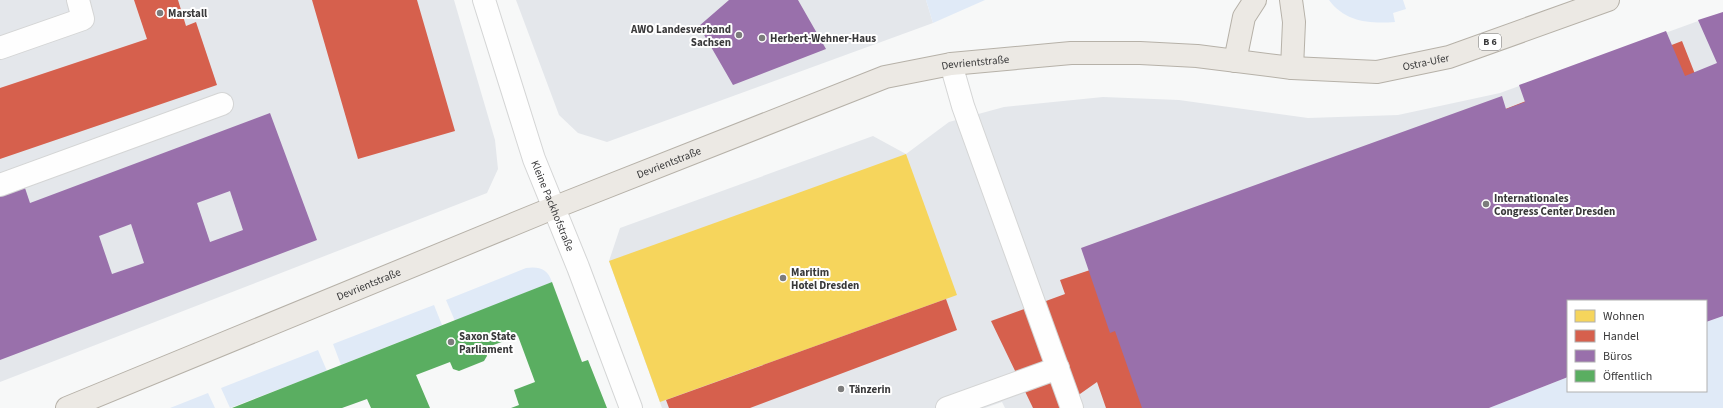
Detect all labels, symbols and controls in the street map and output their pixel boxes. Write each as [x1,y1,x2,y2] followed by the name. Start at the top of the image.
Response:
[168,6,208,21] place label: Marstall
[155,8,165,18] marker: Marstall
[630,22,731,50] place label: AWO Landesverband Sachsen
[734,30,744,40] marker: AWO Landesverband Sachsen
[770,31,876,46] place label: Herbert-Wehner-Haus
[757,33,767,43] marker: Herbert-Wehner-Haus
[1479,34,1501,50] road number: B 6
[1401,50,1451,74] street label: Ostra-Ufer
[940,51,1010,73] street label: Devrientstraße
[634,143,704,182] street label: Devrientstraße
[528,158,578,254] street label: Kleine Packhofstraße
[1494,191,1615,219] place label: Internationales Congress Center Dresden
[1481,199,1491,209] marker: Internationales Congress Center Dresden
[334,264,403,304] street label: Devrientstraße
[791,265,859,293] place label: Maritim Hotel Dresden
[778,273,788,283] marker: Maritim Hotel Dresden
[1567,300,1707,392] legend
[1603,308,1645,325] text: Wohnen
[1603,328,1639,345] text: Handel
[459,329,516,357] place label: Saxon State Parliament
[446,337,456,347] marker: Saxon State Parliament
[1603,348,1632,365] text: Büros
[1603,368,1652,385] text: Öffentlich
[849,382,891,397] place label: Tänzerin
[836,384,846,394] marker: Tänzerin

